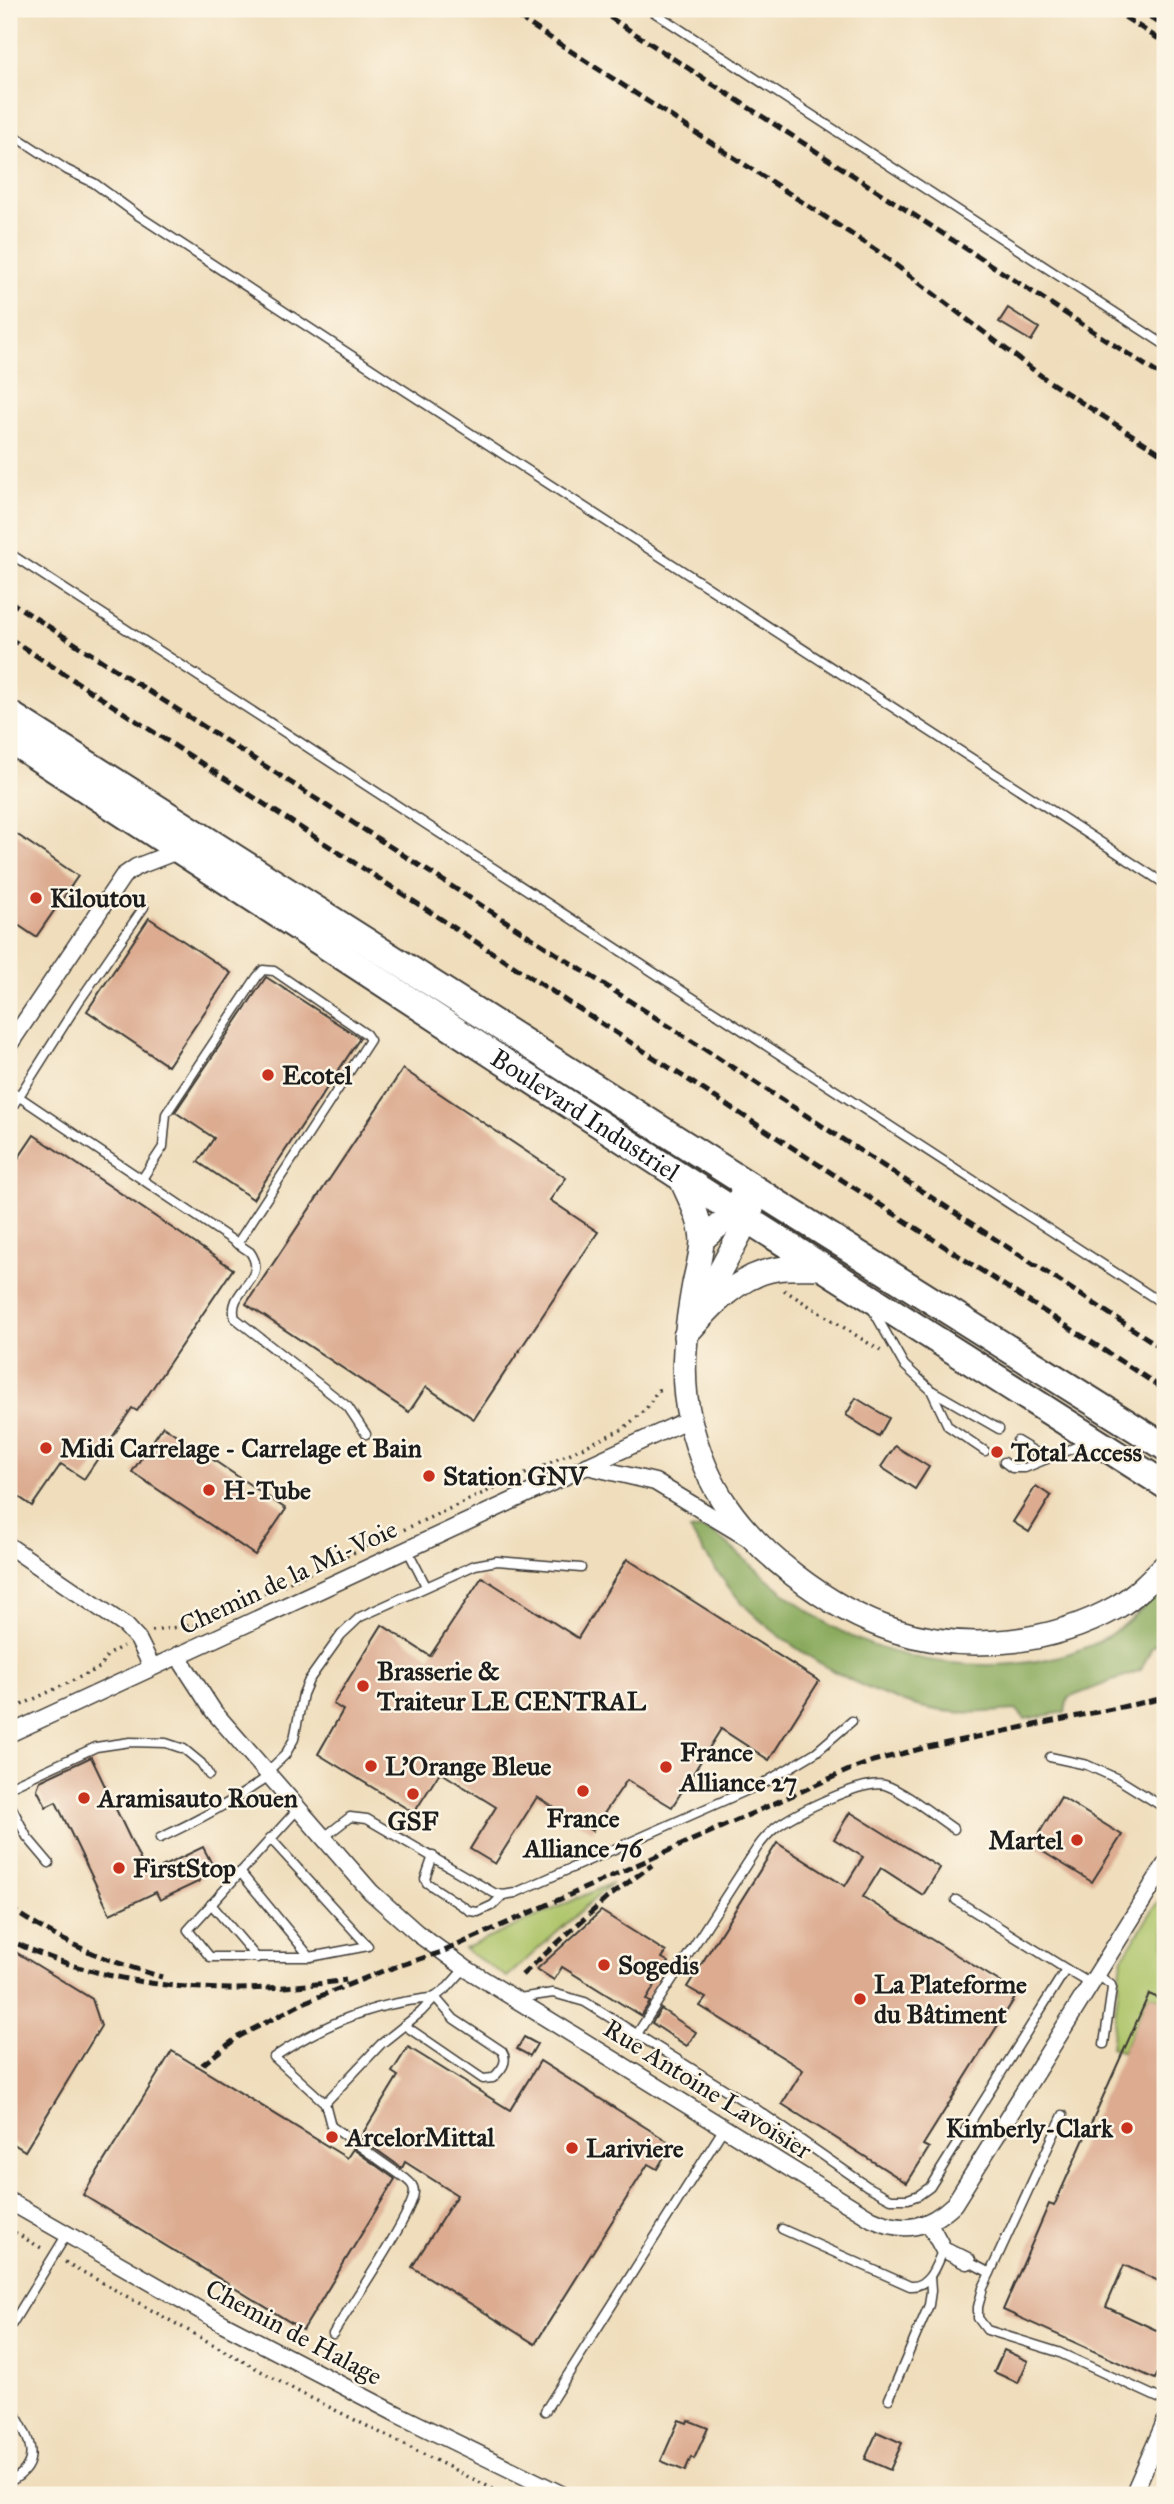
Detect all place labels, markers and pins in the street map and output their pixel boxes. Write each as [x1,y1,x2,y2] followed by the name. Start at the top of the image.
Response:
[50,882,146,914] place label: Kiloutou
[28,890,44,906] marker: Kiloutou
[282,1059,353,1091] place label: Ecotel
[260,1067,276,1083] marker: Ecotel
[60,1432,422,1465] place label: Midi Carrelage - Carrelage et Bain
[1010,1436,1142,1468] place label: Total Access
[38,1440,54,1456] marker: Midi Carrelage - Carrelage et Bain
[989,1444,1005,1460] marker: Total Access
[443,1460,588,1492] place label: Station GNV
[421,1468,437,1484] marker: Station GNV
[223,1474,311,1506] place label: H-Tube
[201,1482,217,1498] marker: H-Tube
[376,1655,647,1717] place label: Brasserie & Traiteur LE CENTRAL
[355,1678,371,1694] marker: Brasserie & Traiteur LE CENTRAL
[678,1736,797,1798] place label: France Alliance 27
[385,1750,552,1783] place label: L'Orange Bleue
[363,1758,379,1774] marker: L'Orange Bleue
[658,1759,674,1775] marker: France Alliance 27
[96,1782,298,1814] place label: Aramisauto Rouen
[575,1783,591,1799] marker: France Alliance 76
[405,1786,421,1802] marker: GSF
[76,1790,92,1806] marker: Aramisauto Rouen
[522,1802,644,1864] place label: France Alliance 76
[388,1805,438,1837] place label: GSF
[988,1824,1064,1856] place label: Martel
[1069,1832,1085,1848] marker: Martel
[133,1852,236,1884] place label: FirstStop
[111,1860,127,1876] marker: FirstStop
[618,1949,699,1982] place label: Sogedis
[596,1957,612,1973] marker: Sogedis
[874,1968,1027,2030] place label: La Plateforme du Bâtiment
[852,1991,868,2007] marker: La Plateforme du Bâtiment
[946,2112,1114,2144] place label: Kimberly-Clark
[1119,2120,1135,2136] marker: Kimberly-Clark
[344,2121,496,2153] place label: ArcelorMittal
[324,2129,340,2145] marker: ArcelorMittal
[586,2132,684,2164] place label: Lariviere
[564,2140,580,2156] marker: Lariviere

